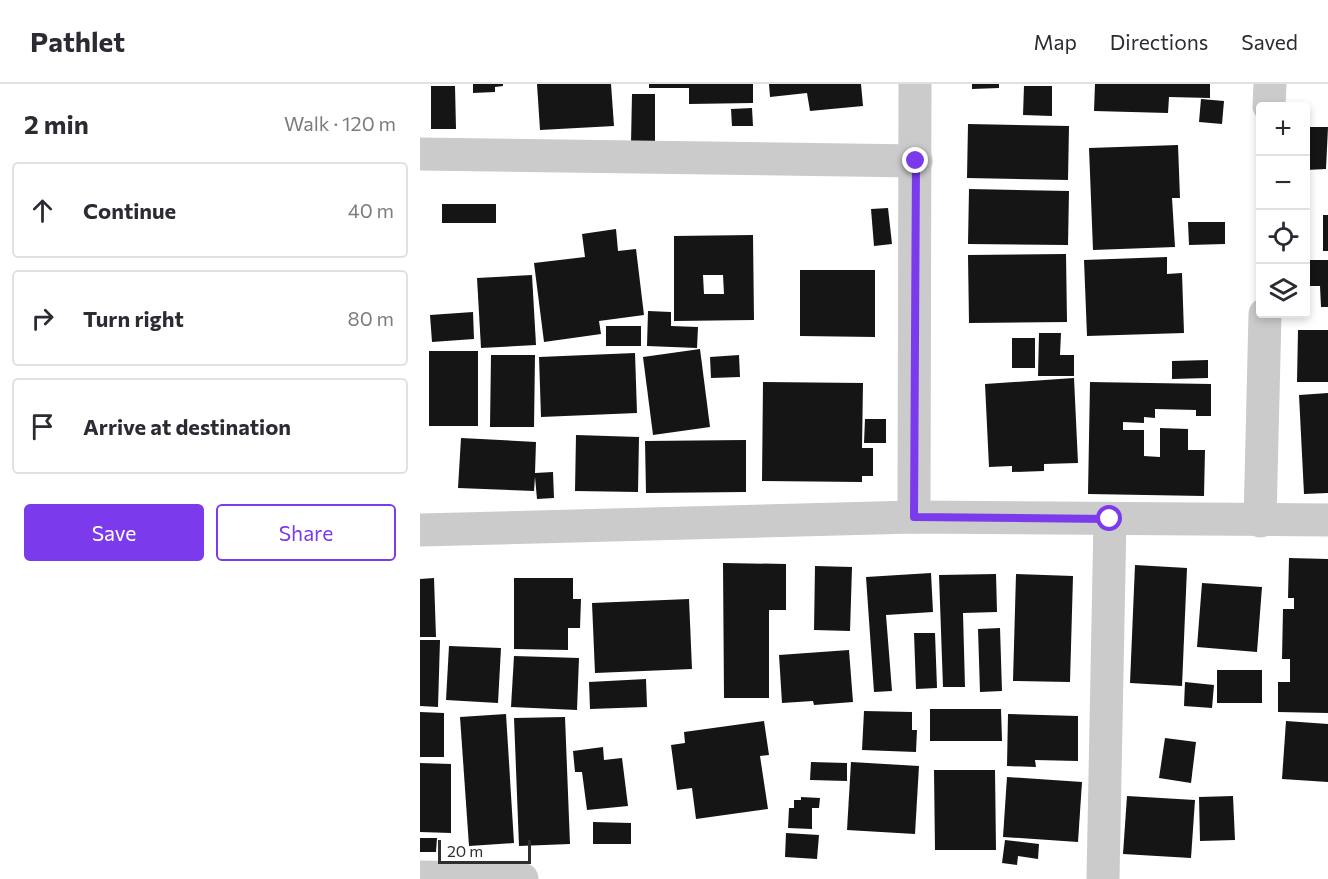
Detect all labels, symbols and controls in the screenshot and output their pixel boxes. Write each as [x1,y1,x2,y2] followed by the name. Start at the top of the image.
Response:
[30,24,125,58] text: Pathlet
[1034,29,1077,54] text: Map
[1110,29,1208,54] text: Directions
[1241,29,1298,54] text: Saved
[1256,102,1310,318] map controls
[1256,102,1310,156] button: +
[24,108,89,139] text: 2 min
[284,111,396,135] text: Walk · 120 m
[902,147,928,173] route end
[1256,156,1310,210] button: −
[26,194,59,227] icon: ahead
[83,197,176,224] text: Continue
[348,198,394,222] text: 40 m
[1256,210,1310,264] button: locate
[1256,264,1310,318] button: layers
[26,302,59,335] icon: right
[83,305,184,332] text: Turn right
[348,306,394,330] text: 80 m
[26,410,59,443] icon: arrive
[83,413,291,440] text: Arrive at destination
[24,504,204,561] button: Save
[216,504,396,561] button: Share
[1096,505,1122,531] route start
[438,837,531,864] scale bar
[447,841,483,860] text: 20 m

